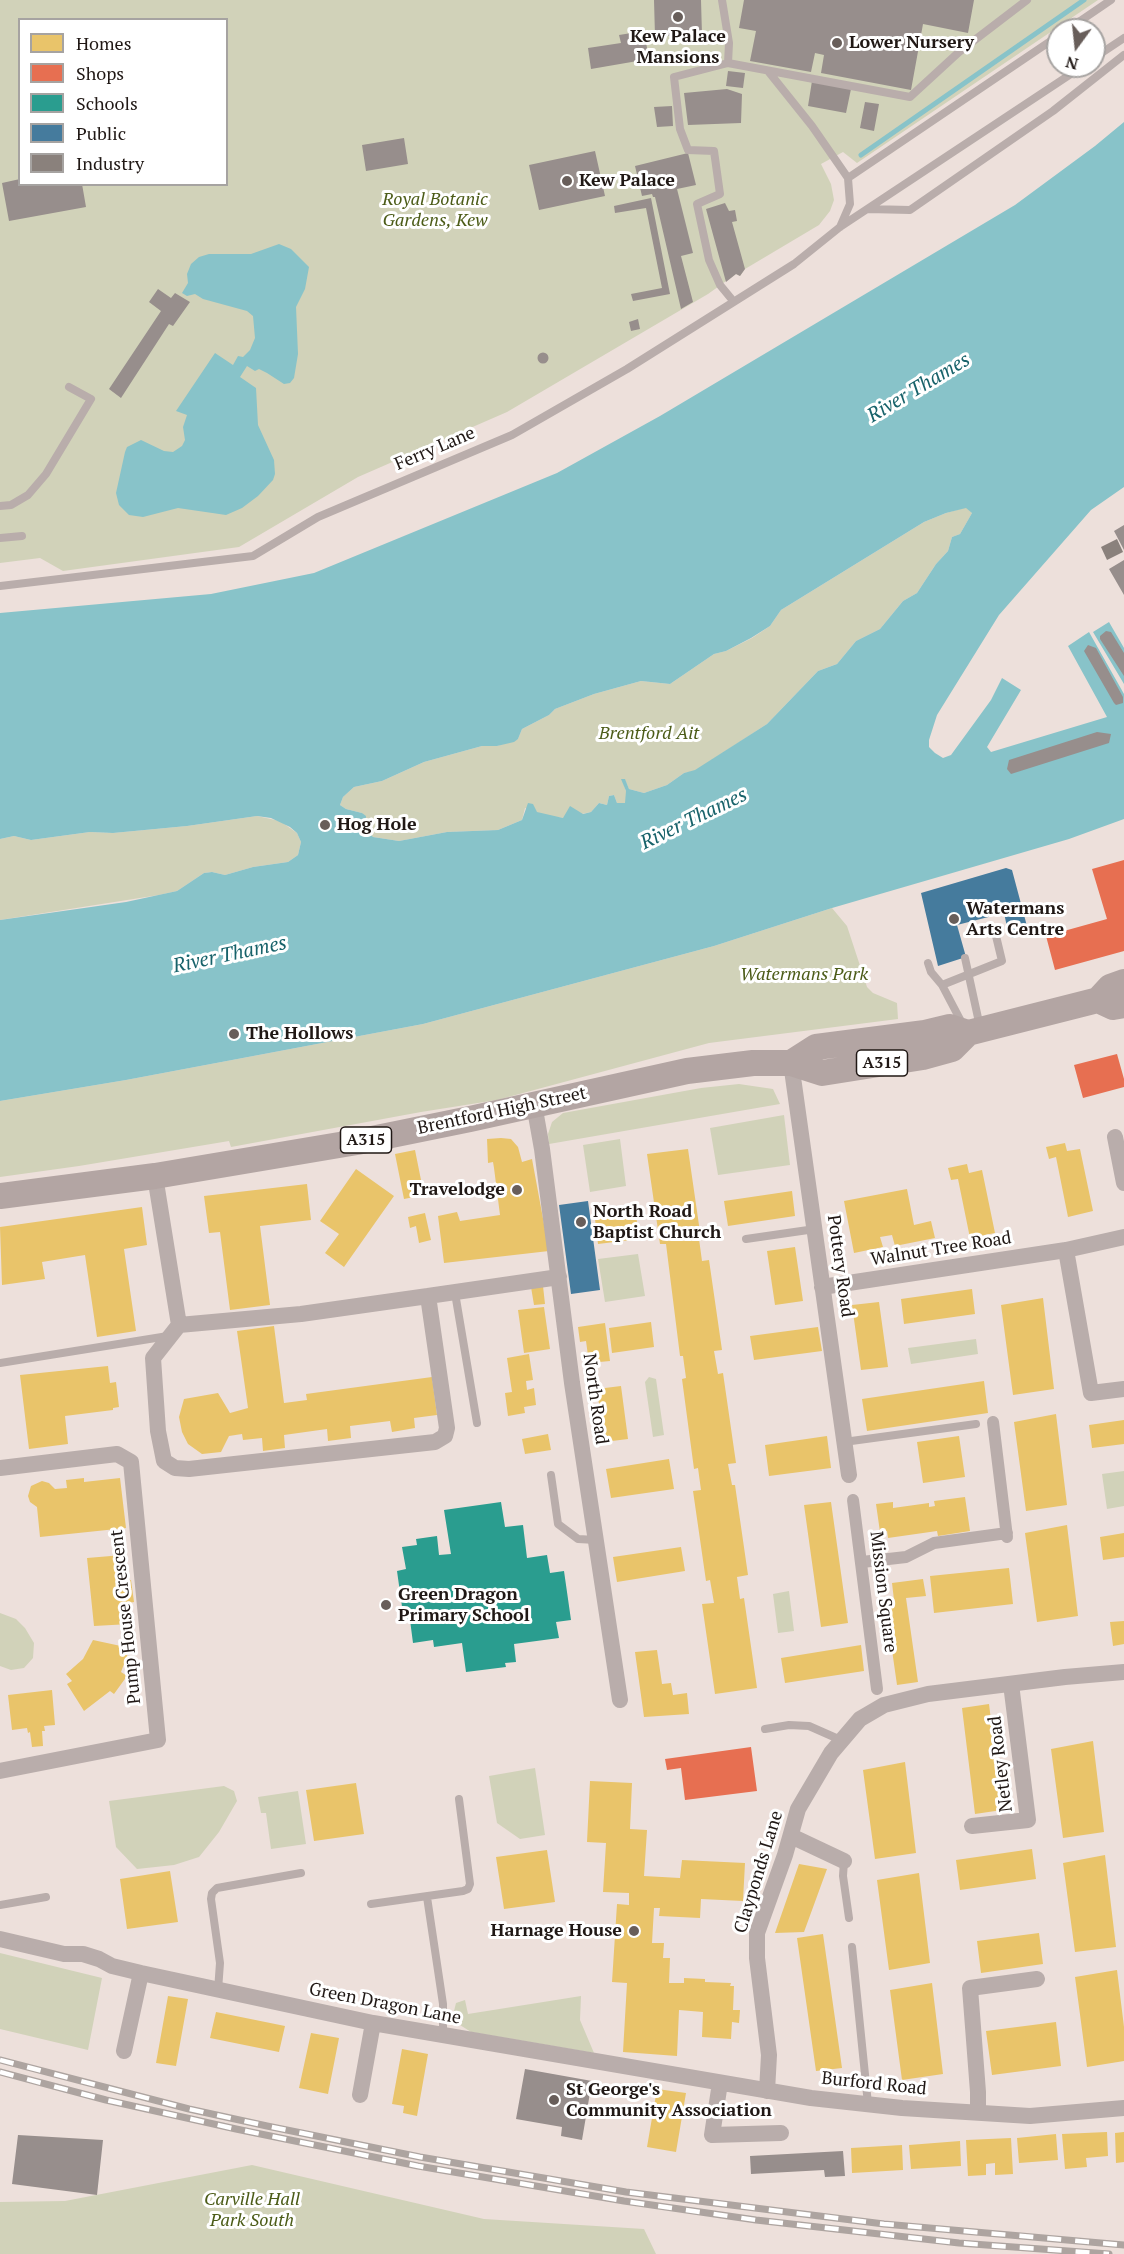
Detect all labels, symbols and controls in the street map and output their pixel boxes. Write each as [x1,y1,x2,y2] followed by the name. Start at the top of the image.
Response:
[671,10,685,24] marker: Kew Palace Mansions
[18,18,228,186] legend
[1046,18,1106,78] north arrow
[630,26,726,68] place label: Kew Palace Mansions
[76,31,131,55] text: Homes
[849,32,974,54] place label: Lower Nursery
[830,36,844,50] marker: Lower Nursery
[1063,51,1081,76] text: N
[76,61,124,85] text: Shops
[76,91,138,115] text: Schools
[76,121,126,145] text: Public
[76,151,144,175] text: Industry
[579,170,675,192] place label: Kew Palace
[560,174,574,188] marker: Kew Palace
[382,189,488,232] park label: Royal Botanic Gardens, Kew
[863,348,975,428] water label: River Thames
[392,422,478,476] street label: Ferry Lane
[599,723,699,745] park label: Brentford Ait
[637,783,751,855] water label: River Thames
[337,814,417,836] place label: Hog Hole
[318,818,332,832] marker: Hog Hole
[966,898,1064,940] place label: Watermans Arts Centre
[947,912,961,926] marker: Watermans Arts Centre
[171,931,289,979] water label: River Thames
[740,964,868,986] park label: Watermans Park
[246,1023,353,1045] place label: The Hollows
[227,1027,241,1041] marker: The Hollows
[856,1050,908,1076] road number: A315
[415,1083,589,1139] street label: Brentford High Street
[340,1127,392,1153] road number: A315
[409,1179,505,1201] place label: Travelodge
[510,1183,524,1197] marker: Travelodge
[593,1201,721,1244] place label: North Road Baptist Church
[822,1213,858,1319] street label: Pottery Road
[574,1215,588,1229] marker: North Road Baptist Church
[869,1227,1013,1271] street label: Walnut Tree Road
[578,1352,612,1446] street label: North Road
[106,1529,146,1705] street label: Pump House Crescent
[865,1530,901,1654] street label: Mission Square
[398,1584,530,1626] place label: Green Dragon Primary School
[379,1598,393,1612] marker: Green Dragon Primary School
[984,1715,1018,1813] street label: Netley Road
[730,1808,788,1936] street label: Clayponds Lane
[491,1920,622,1942] place label: Harnage House
[627,1924,641,1938] marker: Harnage House
[307,1979,463,2029] street label: Green Dragon Lane
[820,2068,928,2100] street label: Burford Road
[566,2079,772,2122] place label: St George's Community Association
[547,2093,561,2107] marker: St George's Community Association
[204,2189,300,2232] park label: Carville Hall Park South

